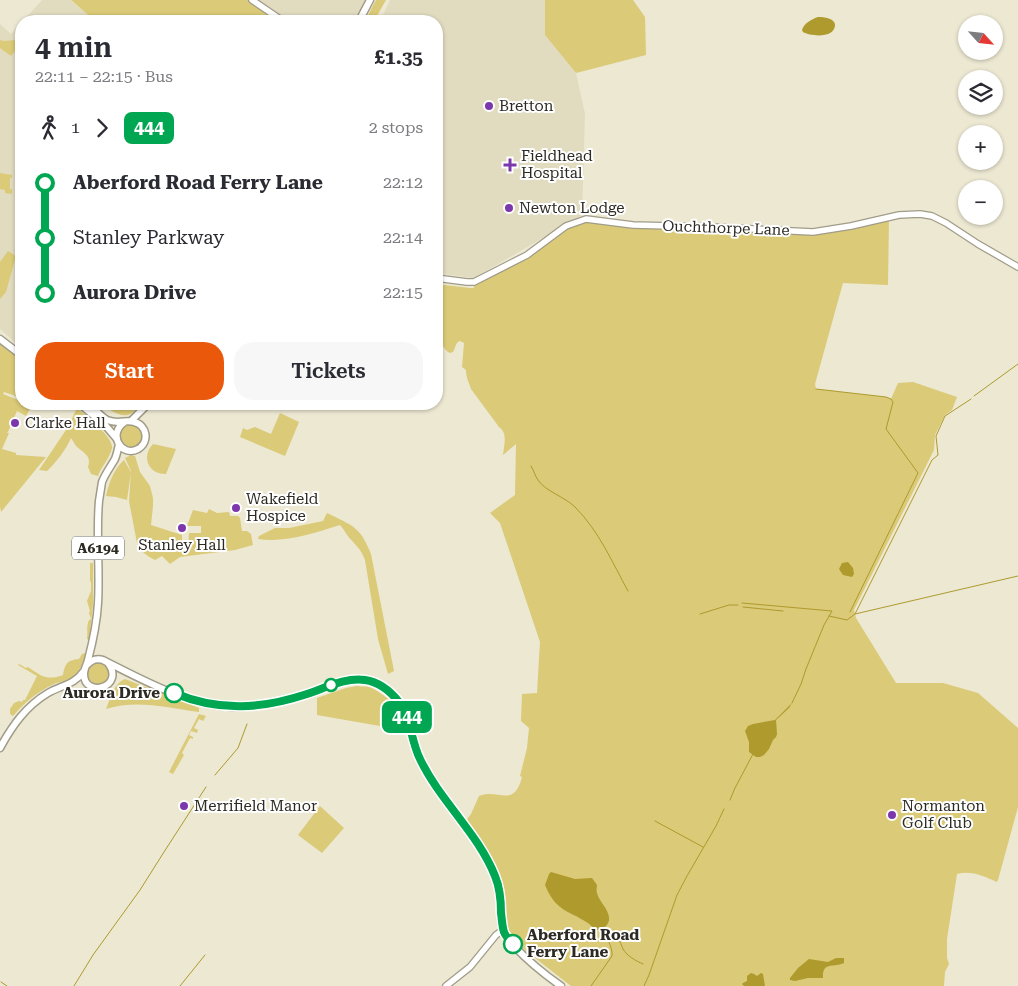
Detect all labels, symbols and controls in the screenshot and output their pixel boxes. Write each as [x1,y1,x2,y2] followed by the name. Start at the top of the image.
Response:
[958,15,1002,60] north arrow
[958,15,1003,225] map controls
[35,31,112,64] text: 4 min
[374,46,423,69] text: £1.35
[35,67,173,86] text: 22:11 – 22:15 · Bus
[958,70,1003,115] button: layers
[499,97,554,115] place label: Bretton
[483,100,495,112] marker: Bretton
[35,114,63,142] icon: walk
[88,114,116,142] icon: forward
[134,117,164,138] text: 444
[71,118,80,137] text: 1
[369,118,423,137] text: 2 stops
[958,125,1003,170] button: +
[521,147,593,182] place label: Fieldhead Hospital
[503,158,517,172] marker: Fieldhead Hospital
[73,171,323,194] text: Aberford Road Ferry Lane
[383,173,423,192] text: 22:12
[958,180,1003,225] button: −
[519,199,624,217] place label: Newton Lodge
[503,202,515,214] marker: Newton Lodge
[662,217,790,239] street label: Ouchthorpe Lane
[73,226,224,249] text: Stanley Parkway
[383,228,423,247] text: 22:14
[73,281,196,304] text: Aurora Drive
[383,283,423,302] text: 22:15
[35,342,224,400] button: Start
[234,342,423,400] button: Tickets
[25,414,106,432] place label: Clarke Hall
[9,417,21,429] marker: Clarke Hall
[246,490,319,525] place label: Wakefield Hospice
[230,502,242,514] marker: Wakefield Hospice
[176,522,188,534] marker: Stanley Hall
[72,536,124,560] road number: A6194
[138,536,226,554] place label: Stanley Hall
[324,678,338,692] unlabelled marker
[164,683,184,703] marker: Aurora Drive
[63,684,160,702] place label: Aurora Drive
[378,701,436,733] line badge: 444
[392,706,422,727] text: 444
[194,797,317,815] place label: Merrifield Manor
[902,797,985,832] place label: Normanton Golf Club
[178,800,190,812] marker: Merrifield Manor
[886,809,898,821] marker: Normanton Golf Club
[527,926,639,961] place label: Aberford Road Ferry Lane
[503,934,523,954] marker: Aberford Road Ferry Lane

